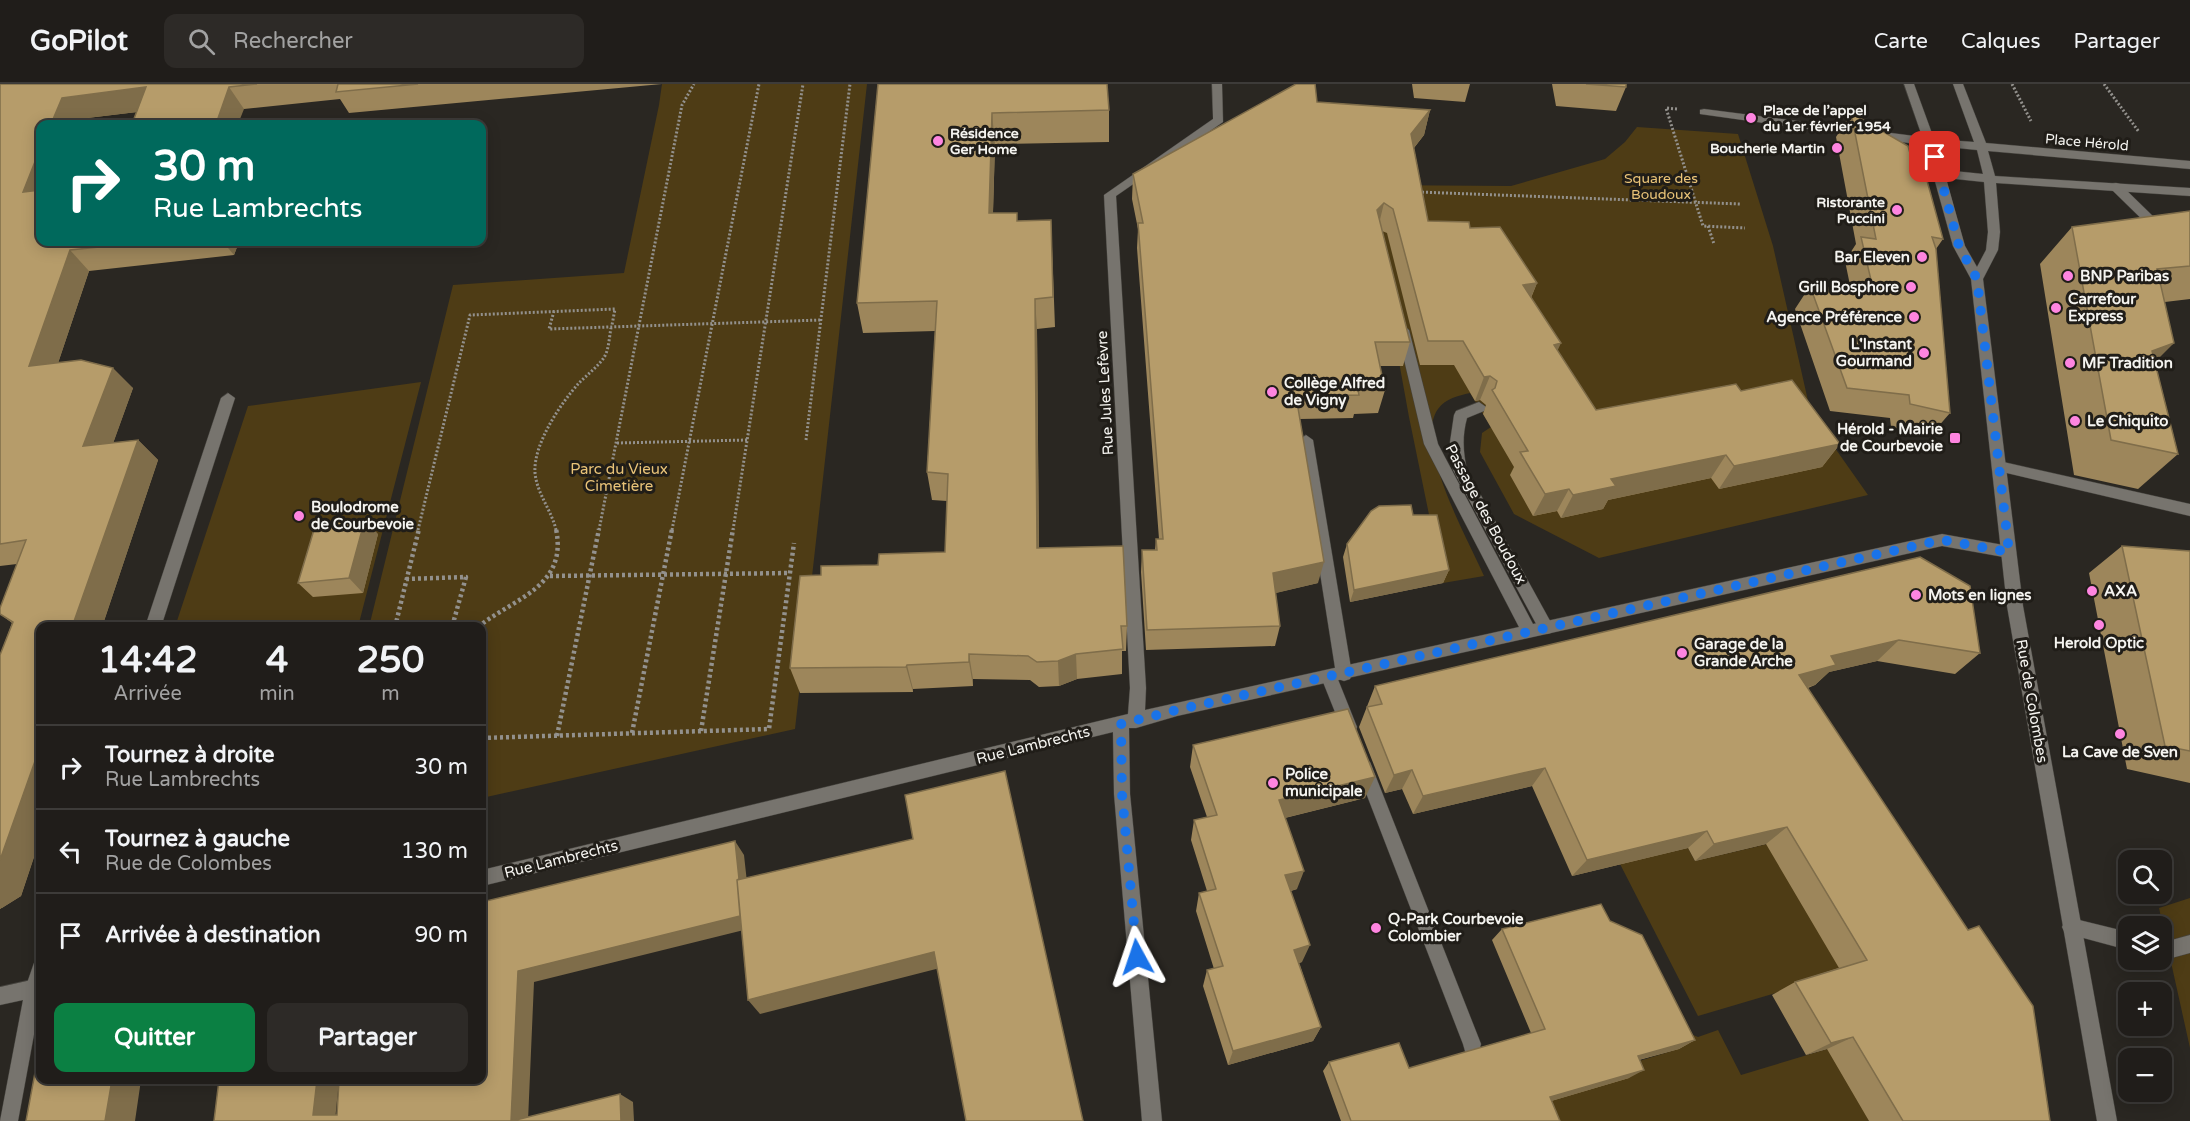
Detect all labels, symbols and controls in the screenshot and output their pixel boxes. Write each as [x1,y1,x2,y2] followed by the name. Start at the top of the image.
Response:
[164,14,584,68] search box
[30,24,128,58] text: GoPilot
[185,25,218,58] icon: search
[233,28,353,54] text: Rechercher
[1874,29,1928,54] text: Carte
[1961,29,2041,54] text: Calques
[2074,29,2160,54] text: Partager
[1763,102,1891,135] place label: Place de l’appel du 1er février 1954
[1744,111,1758,125] marker: Place de l’appel du 1er février 1954
[950,125,1019,158] place label: Résidence Ger Home
[2044,130,2130,155] street label: Place Hérold
[1909,131,1960,182] pin
[931,134,945,148] marker: Résidence Ger Home
[1710,140,1825,157] place label: Boucherie Martin
[1918,140,1951,173] icon: arrive
[153,141,255,192] text: 30 m
[1830,141,1844,155] marker: Boucherie Martin
[54,144,132,222] icon: right
[1624,170,1698,203] park label: Square des Boudoux
[153,192,363,225] text: Rue Lambrechts
[1816,194,1885,227] place label: Ristorante Puccini
[1890,203,1904,217] marker: Ristorante Puccini
[1834,248,1910,266] place label: Bar Eleven
[1915,250,1929,264] marker: Bar Eleven
[2080,267,2169,285] place label: BNP Paribas
[2061,269,2075,283] marker: BNP Paribas
[1798,278,1900,297] place label: Grill Bosphore
[1904,280,1918,294] marker: Grill Bosphore
[2068,290,2136,326] place label: Carrefour Express
[2049,301,2063,315] marker: Carrefour Express
[1766,308,1902,327] place label: Agence Préférence
[1907,310,1921,324] marker: Agence Préférence
[1093,330,1117,456] street label: Rue Jules Lefèvre
[1836,335,1912,370] place label: L'Instant Gourmand
[1917,346,1931,360] marker: L'Instant Gourmand
[2082,354,2173,372] place label: MF Tradition
[2063,356,2077,370] marker: MF Tradition
[1284,374,1385,410] place label: Collège Alfred de Vigny
[1265,385,1279,399] marker: Collège Alfred de Vigny
[2087,412,2168,431] place label: Le Chiquito
[2068,414,2082,428] marker: Le Chiquito
[1837,420,1944,455] place label: Hérold - Mairie de Courbevoie
[1948,431,1962,445] marker: Hérold - Mairie de Courbevoie
[1441,441,1531,587] street label: Passage des Boudoux
[570,460,668,495] park label: Parc du Vieux Cimetière
[311,498,415,533] place label: Boulodrome de Courbevoie
[292,509,306,523] marker: Boulodrome de Courbevoie
[2104,582,2137,600] place label: AXA
[2085,584,2099,598] marker: AXA
[1928,586,2031,605] place label: Mots en lignes
[1909,588,1923,602] marker: Mots en lignes
[2092,618,2106,632] marker: Herold Optic
[2054,634,2144,653] place label: Herold Optic
[1694,635,1793,670] place label: Garage de la Grande Arche
[2012,638,2052,764] street label: Rue de Colombes
[98,639,198,682] text: 14:42
[266,639,288,682] text: 4
[356,639,424,682] text: 250
[1675,646,1689,660] marker: Garage de la Grande Arche
[114,682,182,706] text: Arrivée
[259,682,295,706] text: min
[381,682,400,706] text: m
[974,722,1092,768] street label: Rue Lambrechts
[2113,727,2127,741] marker: La Cave de Sven
[105,742,274,768] text: Tournez à droite
[2062,743,2178,761] place label: La Cave de Sven
[54,751,87,784] icon: right
[414,754,468,780] text: 30 m
[1285,765,1363,801] place label: Police municipale
[105,768,260,792] text: Rue Lambrechts
[1266,776,1280,790] marker: Police municipale
[105,826,290,852] text: Tournez à gauche
[54,835,87,868] icon: left
[502,836,620,882] street label: Rue Lambrechts
[401,838,468,864] text: 130 m
[2118,850,2172,1102] map controls
[2118,850,2172,904] button: search
[105,852,272,876] text: Rue de Colombes
[1388,910,1524,945] place label: Q-Park Courbevoie Colombier
[2118,916,2172,970] button: layers
[54,919,87,952] icon: arrive
[1369,921,1383,935] marker: Q-Park Courbevoie Colombier
[105,922,321,948] text: Arrivée à destination
[414,922,468,948] text: 90 m
[1105,925,1169,989] position arrow
[2118,982,2172,1036] button: +
[54,1003,255,1072] button: Quitter
[267,1003,468,1072] button: Partager
[2118,1048,2172,1102] button: −

